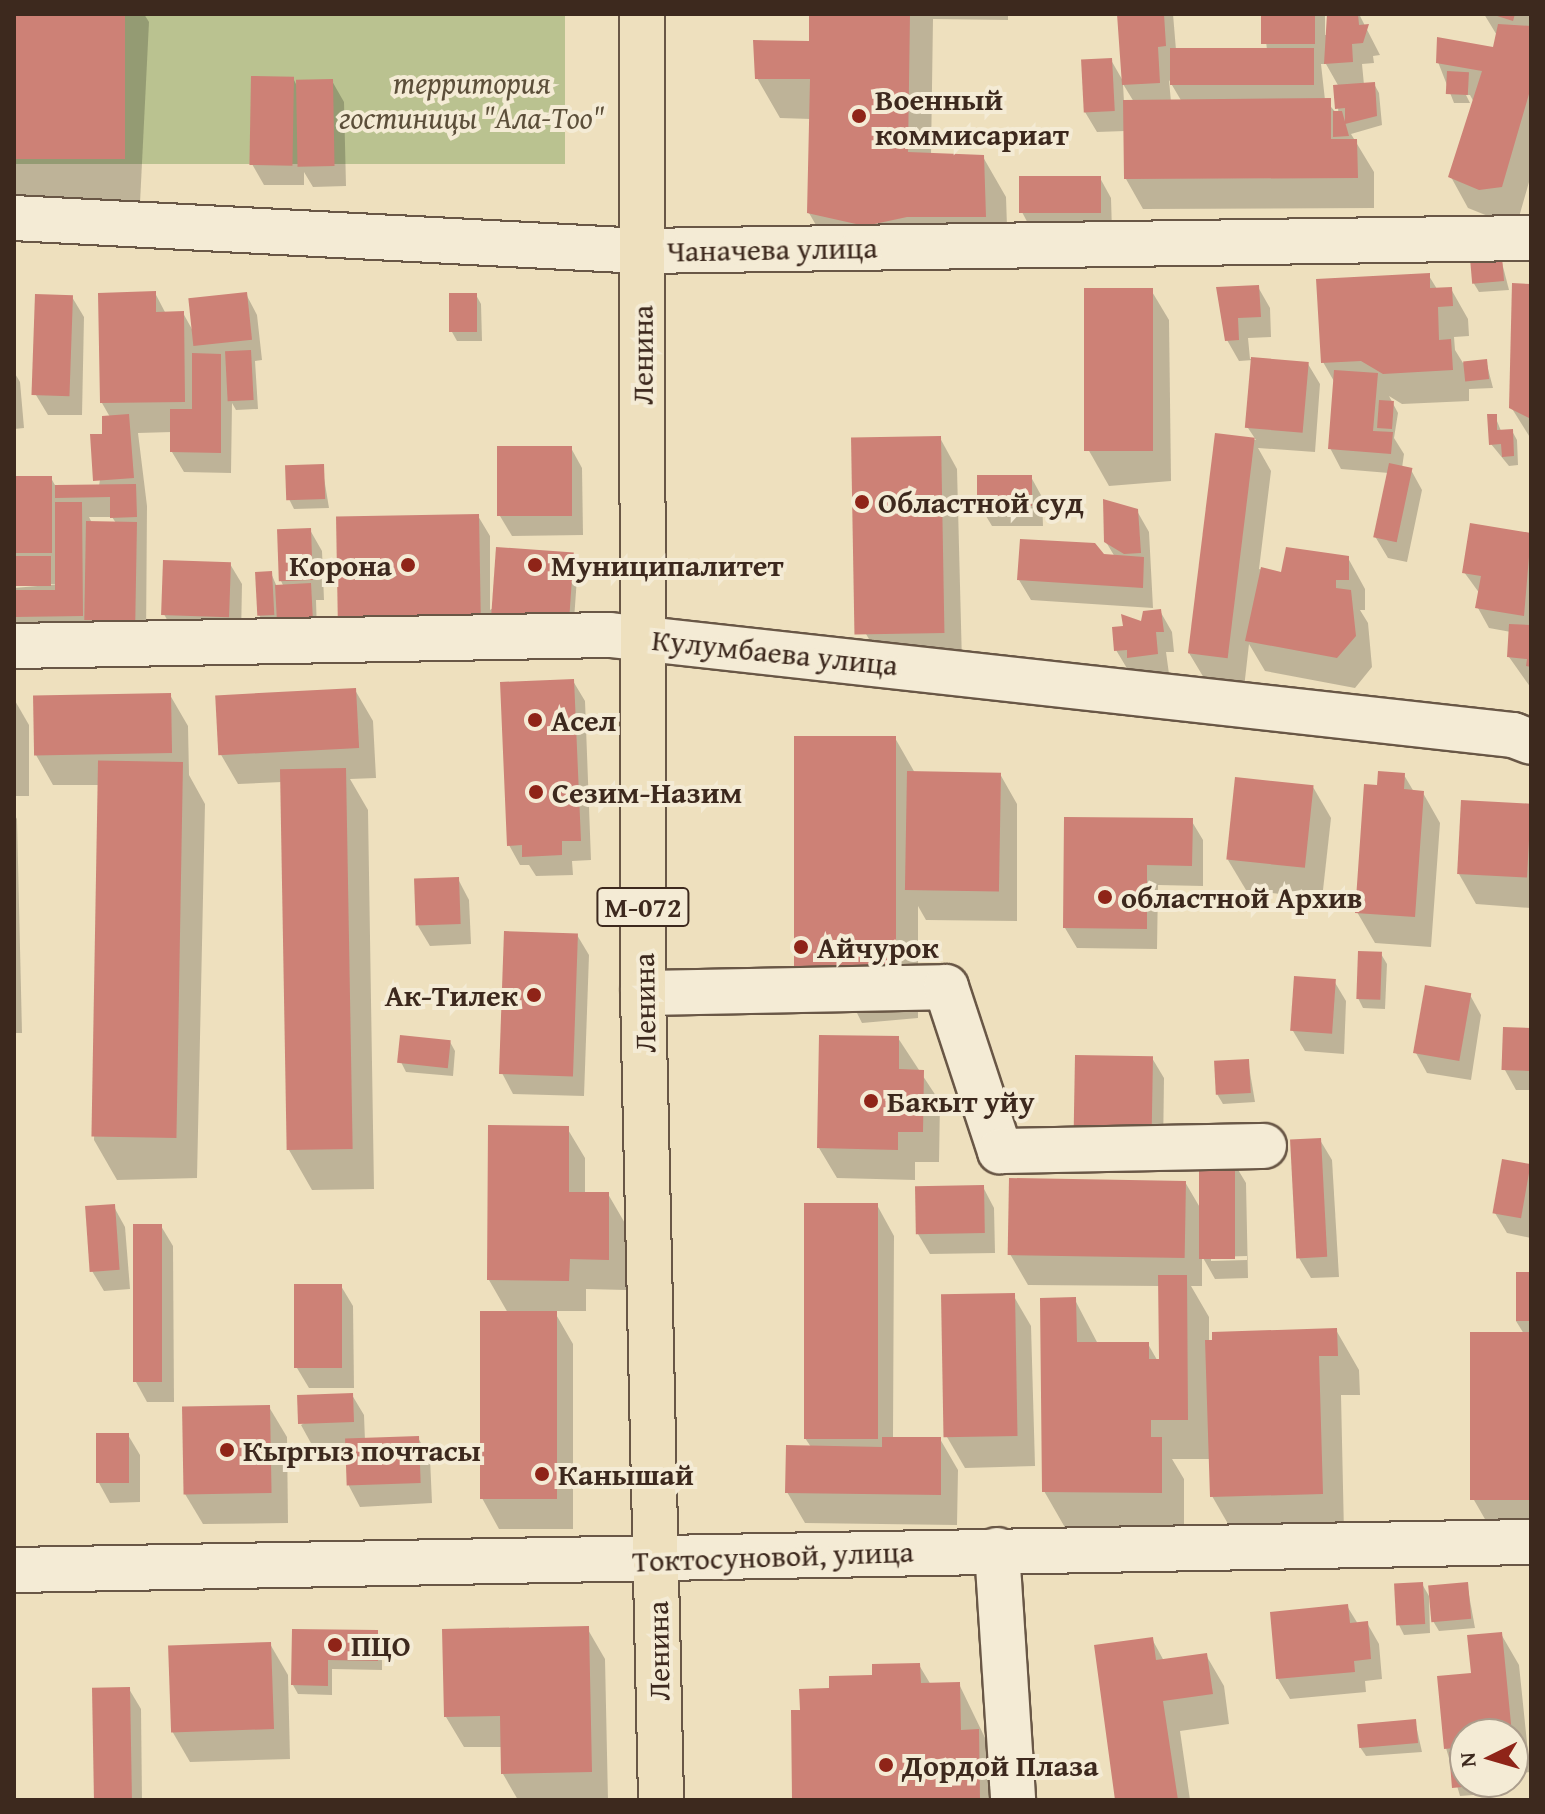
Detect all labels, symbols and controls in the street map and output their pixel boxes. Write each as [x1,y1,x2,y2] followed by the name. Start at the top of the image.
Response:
[339,64,605,134] park label: территория гостиницы "Ала-Тоо"
[875,81,1069,152] place label: Военный коммисариат
[850,107,868,125] marker: Военный коммисариат
[666,229,878,269] street label: Чаначева улица
[624,305,660,405] street label: Ленина
[878,484,1084,520] place label: Областной суд
[853,493,871,511] marker: Областной суд
[289,547,392,583] place label: Корона
[551,547,783,583] place label: Муниципалитет
[399,556,417,574] marker: Корона
[526,556,544,574] marker: Муниципалитет
[650,621,900,683] street label: Кулумбаева улица
[551,702,616,738] place label: Асел
[526,711,544,729] marker: Асел
[552,774,742,810] place label: Сезим-Назим
[527,783,545,801] marker: Сезим-Назим
[1121,879,1363,915] place label: областной Архив
[595,883,691,931] road number: М-072
[1096,888,1114,906] marker: областной Архив
[817,929,939,965] place label: Айчурок
[792,938,810,956] marker: Айчурок
[625,953,663,1053] street label: Ленина
[385,977,518,1013] place label: Ак-Тилек
[525,986,543,1004] marker: Ак-Тилек
[887,1083,1034,1119] place label: Бакыт уйу
[862,1092,880,1110] marker: Бакыт уйу
[243,1432,481,1468] place label: Кыргыз почтасы
[218,1441,236,1459] marker: Кыргыз почтасы
[558,1456,694,1492] place label: Канышай
[533,1465,551,1483] marker: Канышай
[632,1533,914,1579] street label: Токтосуновой, улица
[639,1601,677,1701] street label: Ленина
[351,1627,411,1663] place label: ПЦО
[326,1636,344,1654] marker: ПЦО
[1449,1718,1529,1798] north arrow
[902,1747,1099,1783] place label: Дордой Плаза
[1451,1751,1484,1769] text: N
[877,1756,895,1774] marker: Дордой Плаза

